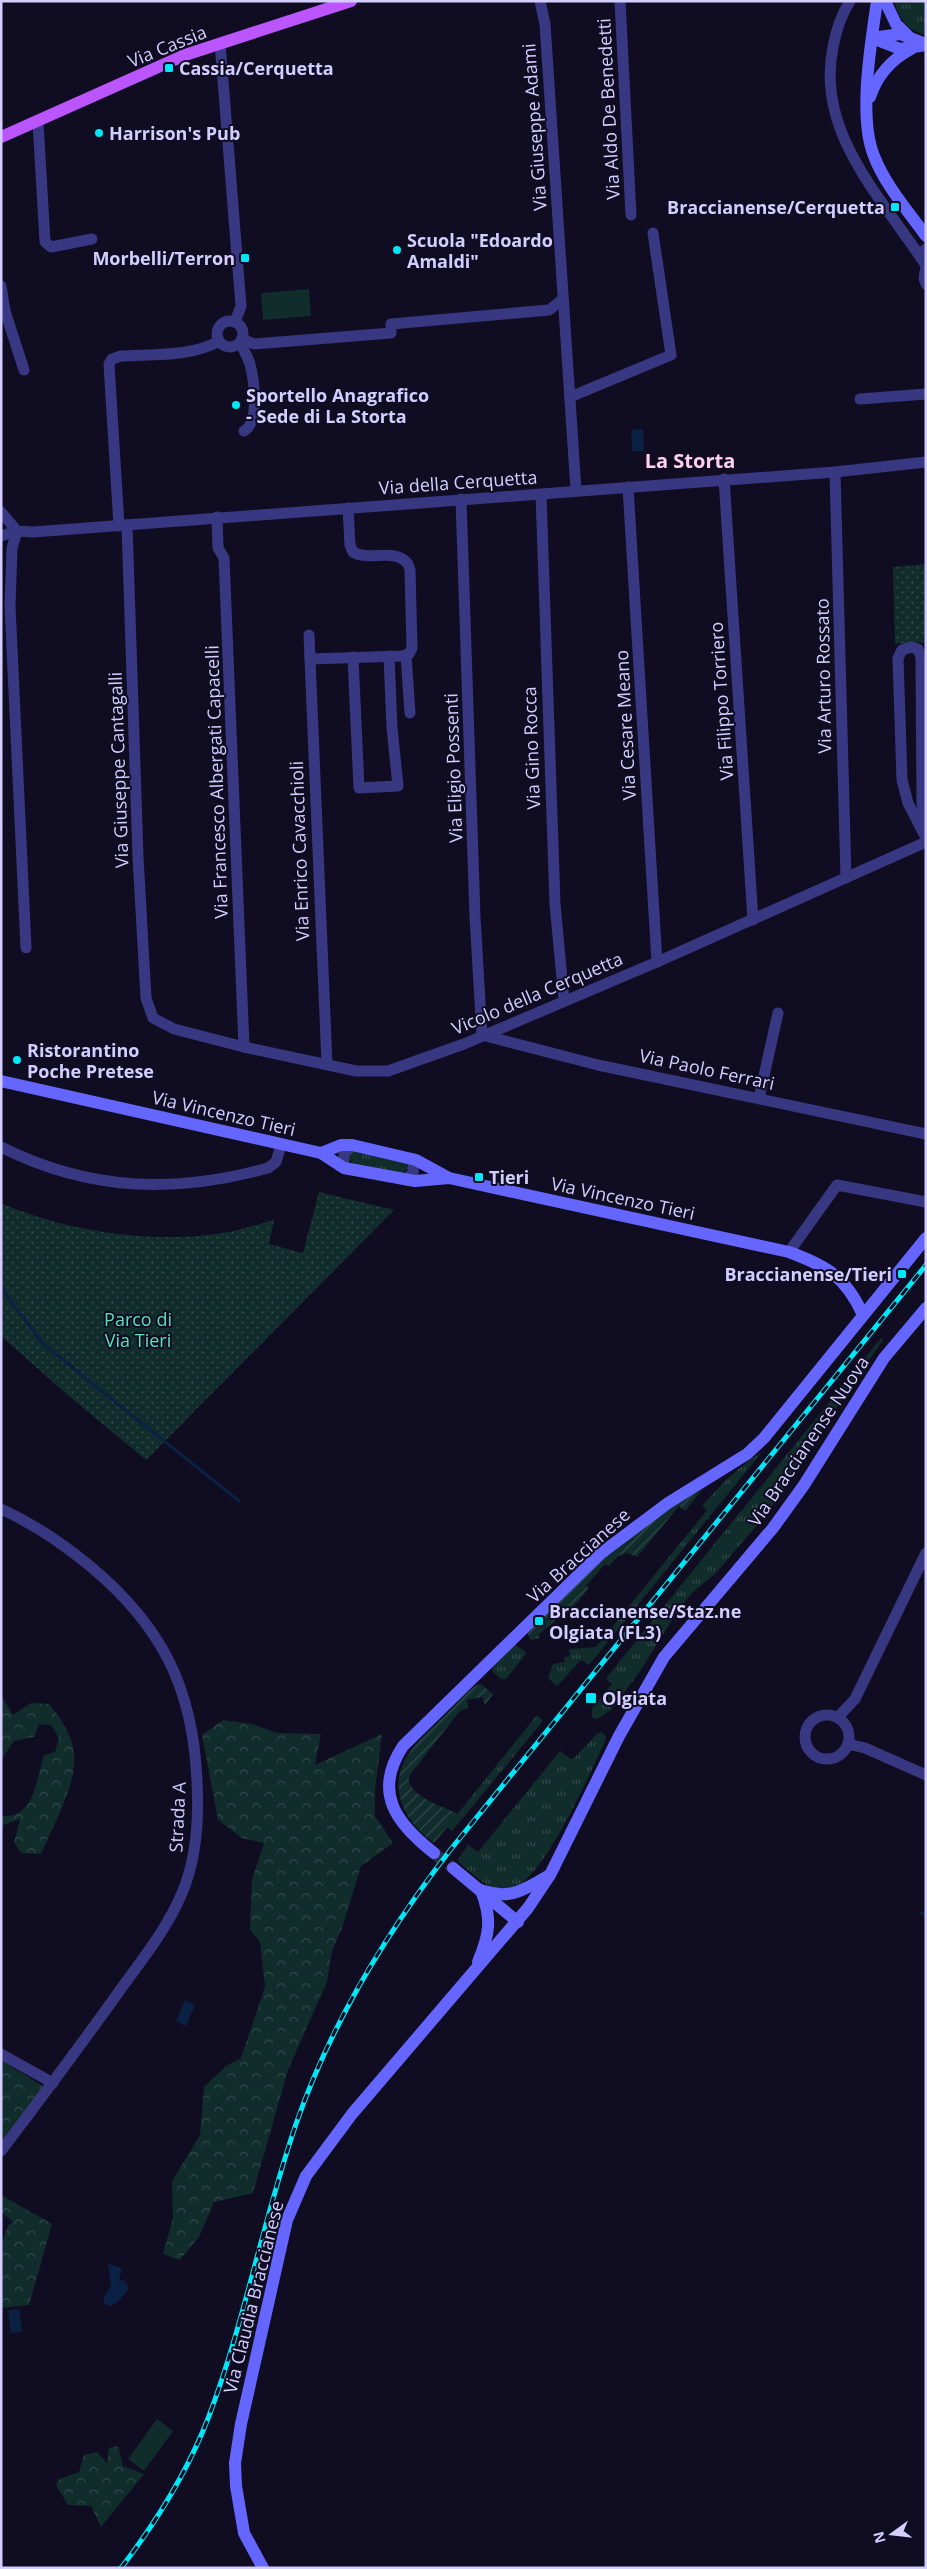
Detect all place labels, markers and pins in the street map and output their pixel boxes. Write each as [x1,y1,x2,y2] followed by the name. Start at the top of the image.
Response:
[179,56,334,80] place label: Cassia/Cerquetta
[163,62,175,74] marker: Cassia/Cerquetta
[109,121,240,145] place label: Harrison's Pub
[93,127,105,139] marker: Harrison's Pub
[667,195,885,219] place label: Braccianense/Cerquetta
[889,201,901,213] marker: Braccianense/Cerquetta
[407,228,553,273] place label: Scuola "Edoardo Amaldi"
[391,244,403,256] marker: Scuola "Edoardo Amaldi"
[92,246,235,270] place label: Morbelli/Terron
[239,252,251,264] marker: Morbelli/Terron
[246,383,429,428] place label: Sportello Anagrafico - Sede di La Storta
[230,399,242,411] marker: Sportello Anagrafico - Sede di La Storta
[27,1038,154,1083] place label: Ristorantino Poche Pretese
[11,1054,23,1066] marker: Ristorantino Poche Pretese
[489,1165,529,1189] place label: Tieri
[473,1171,485,1183] marker: Tieri
[724,1262,892,1286] place label: Braccianense/Tieri
[896,1268,908,1280] marker: Braccianense/Tieri
[549,1599,741,1644] place label: Braccianense/Staz.ne Olgiata (FL3)
[533,1615,545,1627] marker: Braccianense/Staz.ne Olgiata (FL3)
[602,1686,667,1710] place label: Olgiata
[584,1691,598,1705] marker: Olgiata

